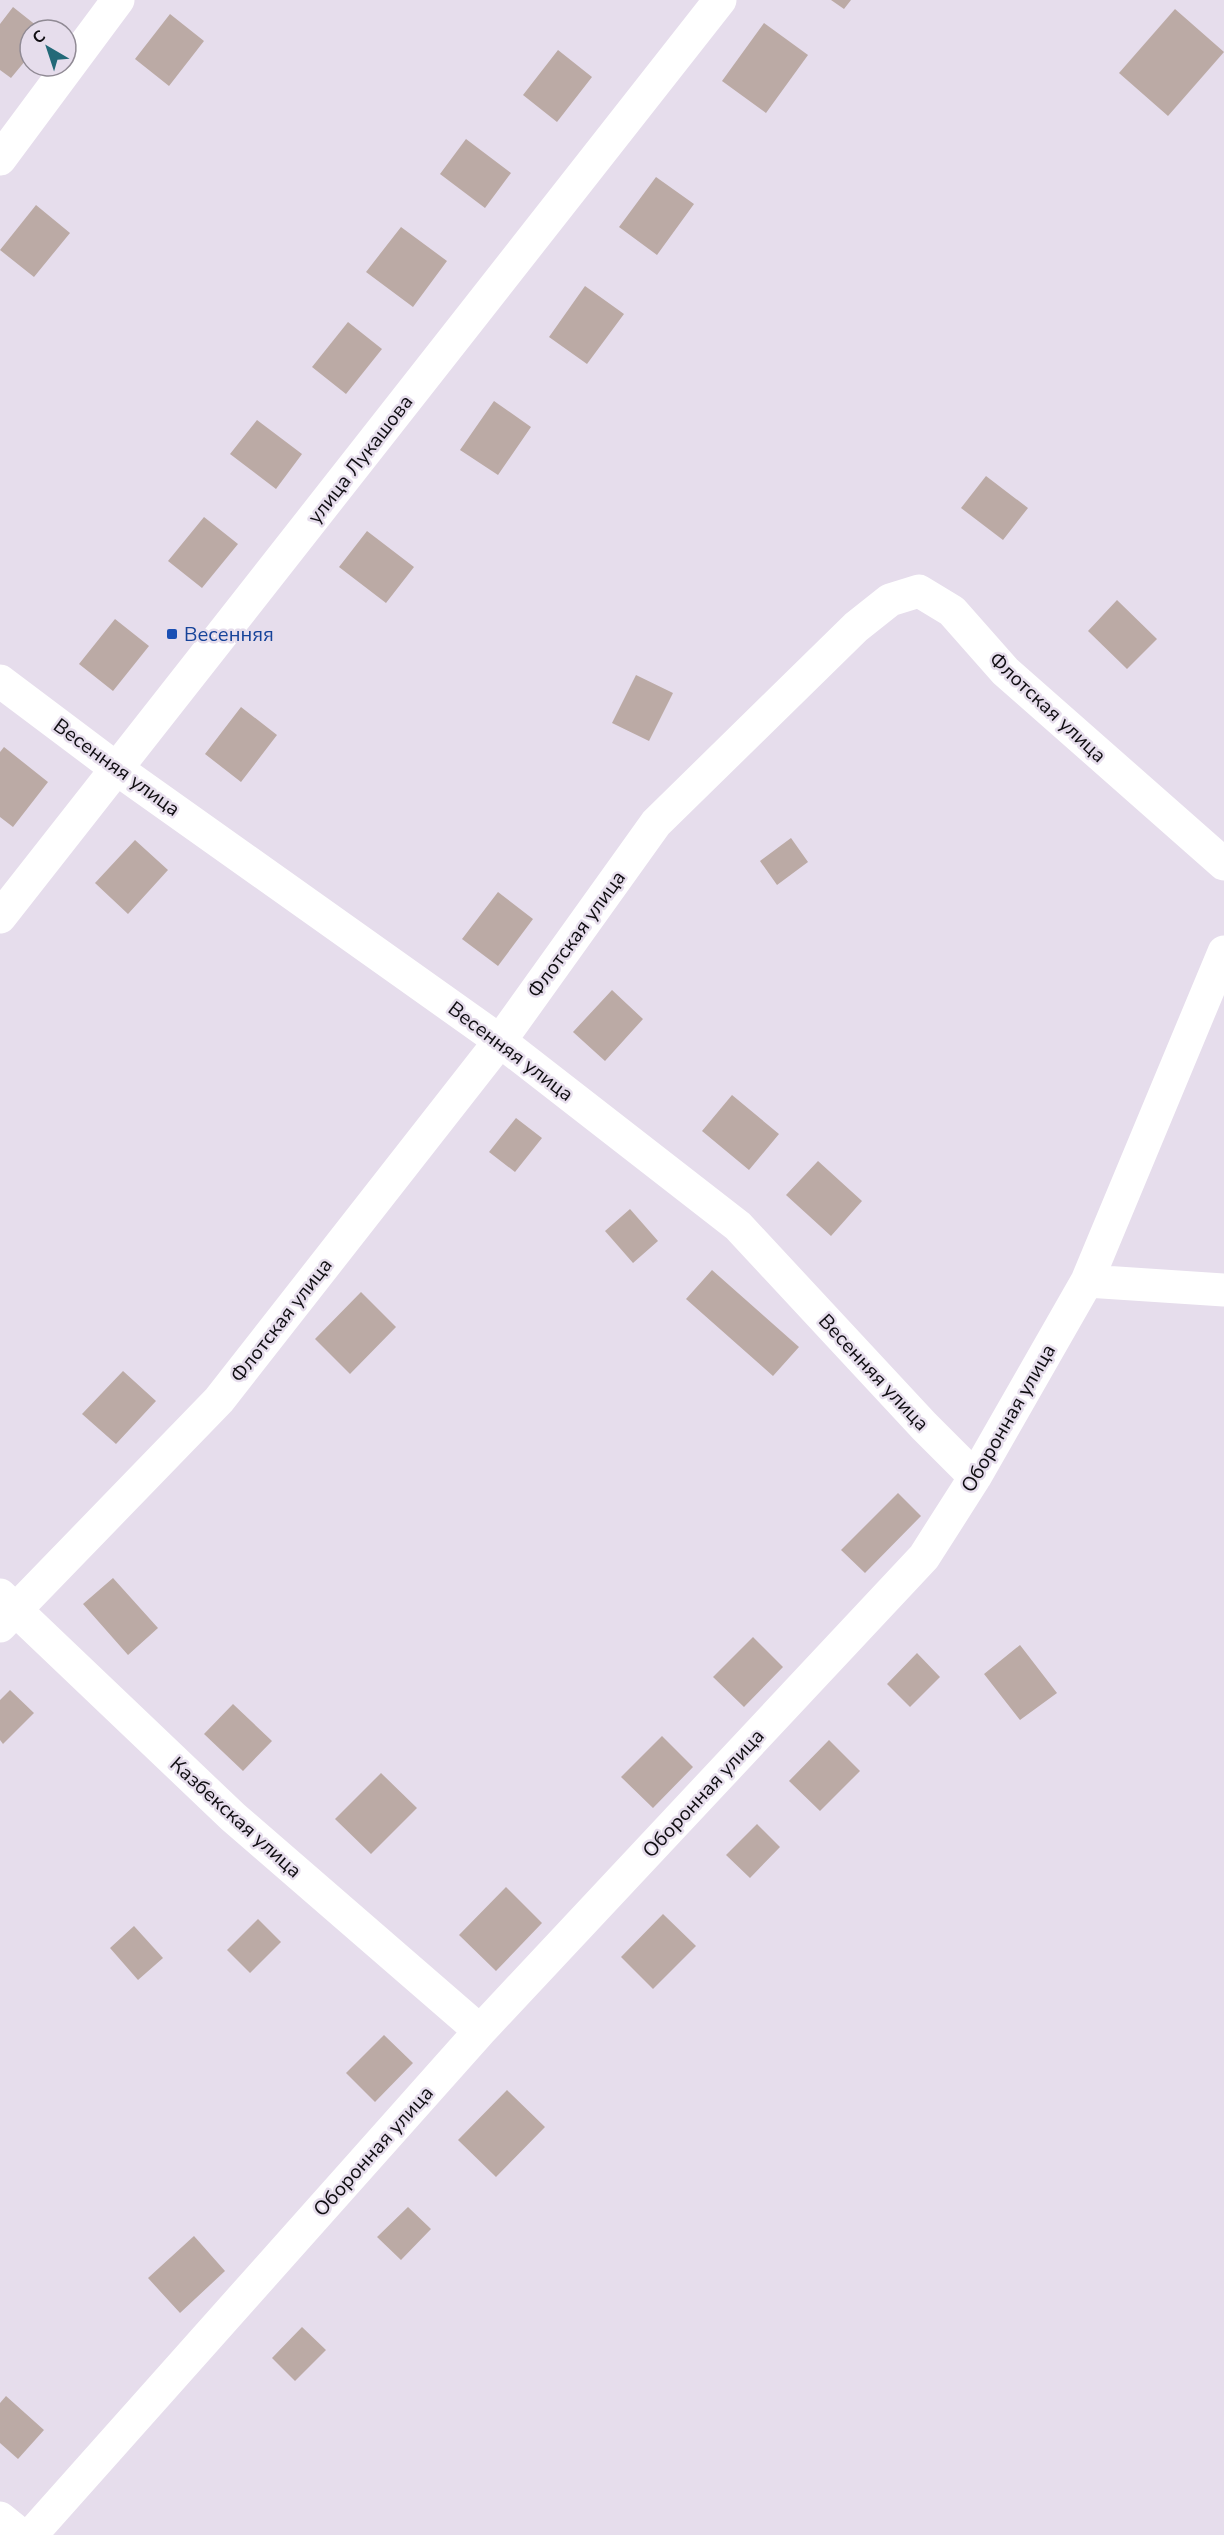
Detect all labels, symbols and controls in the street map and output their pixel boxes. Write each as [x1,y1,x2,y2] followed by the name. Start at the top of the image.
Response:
[18,18,78,78] north arrow
[28,25,50,49] text: С
[302,389,419,529] street label: улица Лукашова
[184,621,274,648] place label: Весенняя
[165,627,179,641] marker: Весенняя
[983,646,1112,769] street label: Флотская улица
[48,712,186,823] street label: Весенняя улица
[521,865,632,1003] street label: Флотская улица
[442,995,579,1108] street label: Весенняя улица
[224,1252,339,1388] street label: Флотская улица
[812,1308,935,1437] street label: Весенняя улица
[955,1339,1062,1497] street label: Оборонная улица
[637,1723,770,1864] street label: Оборонная улица
[164,1751,307,1884] street label: Казбекская улица
[307,2080,439,2222] street label: Оборонная улица

